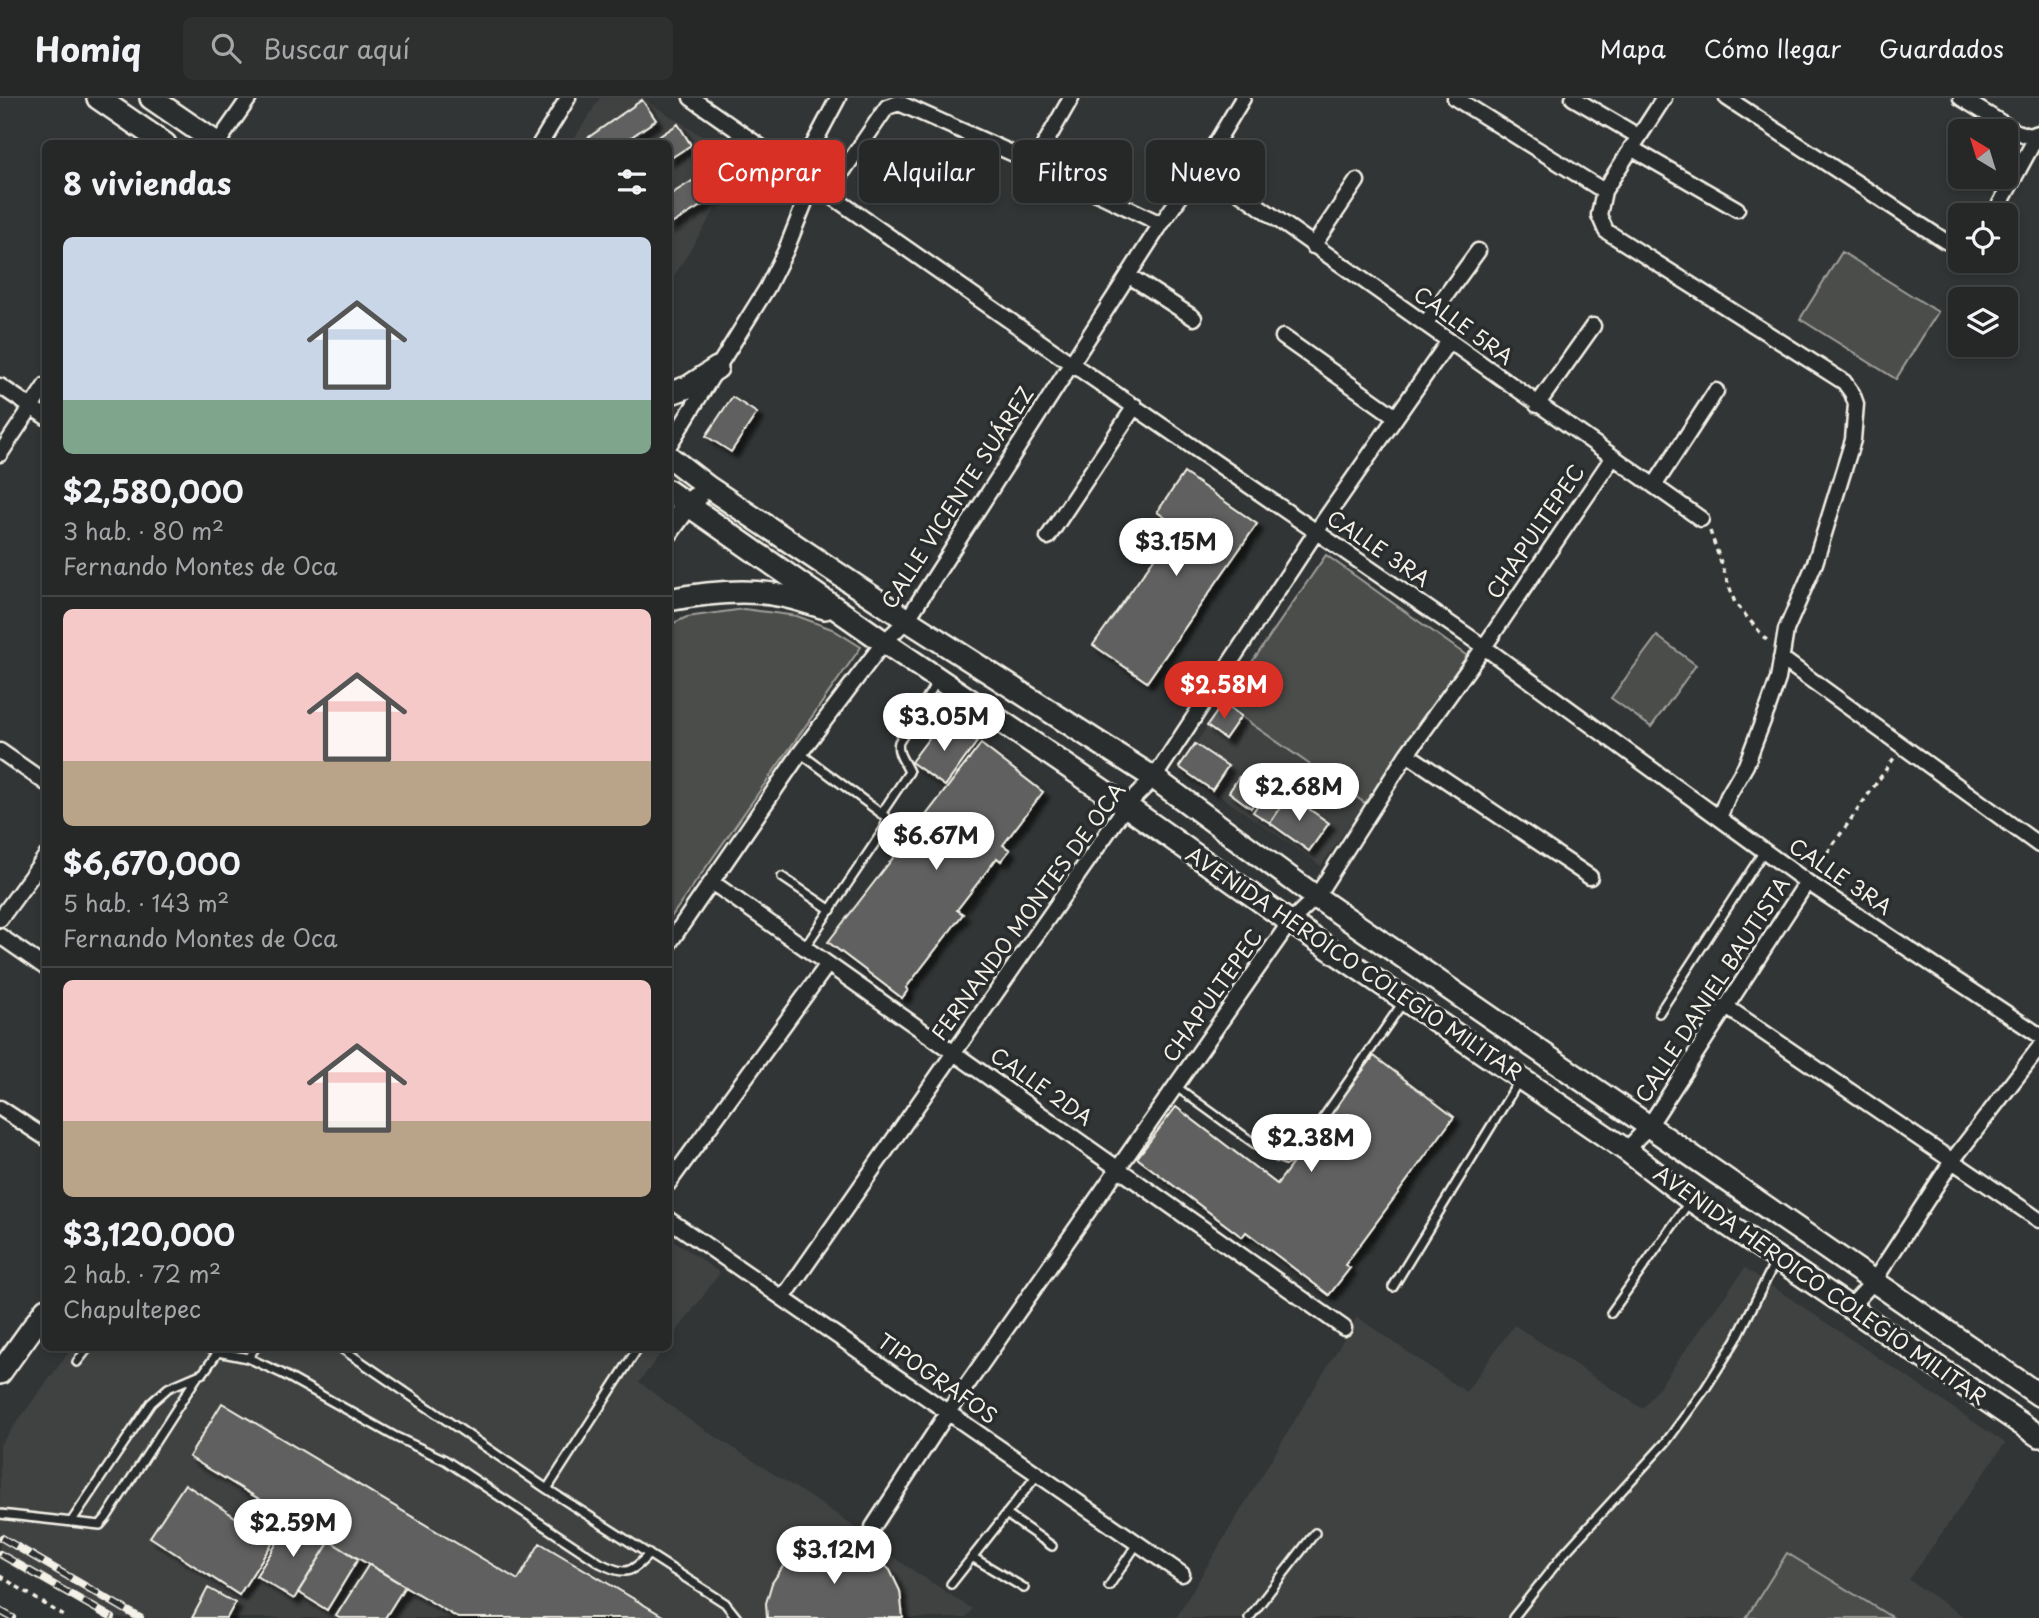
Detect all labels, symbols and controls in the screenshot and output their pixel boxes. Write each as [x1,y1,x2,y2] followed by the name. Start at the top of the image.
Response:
[183,17,673,80] search box
[35,23,141,73] text: Homiq
[207,29,245,67] icon: search
[263,29,410,68] text: Buscar aquí
[1600,30,1666,66] text: Mapa
[1704,30,1841,66] text: Cómo llegar
[1879,30,2004,66] text: Guardados
[1948,119,2018,189] north arrow
[1948,119,2018,357] map controls
[693,140,845,203] chip: Comprar
[859,140,999,203] chip: Alquilar
[1013,140,1132,203] chip: Filtros
[1146,140,1265,203] chip: Nuevo
[63,160,231,205] text: 8 viviendas
[613,163,651,201] icon: filters
[1948,203,2018,273] button: locate
[1408,277,1521,372] street label: CALLE 5RA
[294,282,420,408] icon: home
[1948,287,2018,357] button: layers
[872,379,1040,615] street label: CALLE VICENTE SUÁREZ
[1477,457,1591,605] street label: CHAPULTEPEC
[63,468,244,513] text: $2,580,000
[1321,501,1437,594] street label: CALLE 3RA
[63,513,224,548] text: 3 hab. · 80 m²
[1119,518,1233,578] pin: $3.15M
[1135,523,1217,558] text: $3.15M
[63,548,337,583] text: Fernando Montes de Oca
[294,654,420,780] icon: home
[1167,662,1281,721] pin: $2.58M
[1180,666,1268,701] text: $2.58M
[887,694,1001,753] pin: $3.05M
[899,698,989,733] text: $3.05M
[1242,764,1356,823] pin: $2.68M
[1255,768,1343,803] text: $2.68M
[923,775,1132,1047] street label: FERNANDO MONTES DE OCA
[879,812,993,872] pin: $6.67M
[893,817,979,852] text: $6.67M
[1783,829,1899,922] street label: CALLE 3RA
[1180,837,1530,1088] street label: AVENIDA HEROICO COLEGIO MILITAR
[63,840,241,885] text: $6,670,000
[1626,869,1797,1108] street label: CALLE DANIEL BAUTISTA
[63,885,229,920] text: 5 hab. · 143 m²
[63,920,337,955] text: Fernando Montes de Oca
[1153,922,1269,1068] street label: CHAPULTEPEC
[294,1025,420,1151] icon: home
[984,1038,1100,1132] street label: CALLE 2DA
[1254,1114,1368,1174] pin: $2.38M
[1267,1119,1355,1154] text: $2.38M
[1648,1156,1994,1412] street label: AVENIDA HEROICO COLEGIO MILITAR
[63,1211,235,1256] text: $3,120,000
[63,1256,221,1291] text: 2 hab. · 72 m²
[63,1291,201,1326] text: Chapultepec
[872,1324,1005,1431] street label: TIPOGRAFOS
[236,1500,350,1559] pin: $2.59M
[250,1504,336,1539] text: $2.59M
[777,1526,891,1586] pin: $3.12M
[792,1531,876,1566] text: $3.12M

